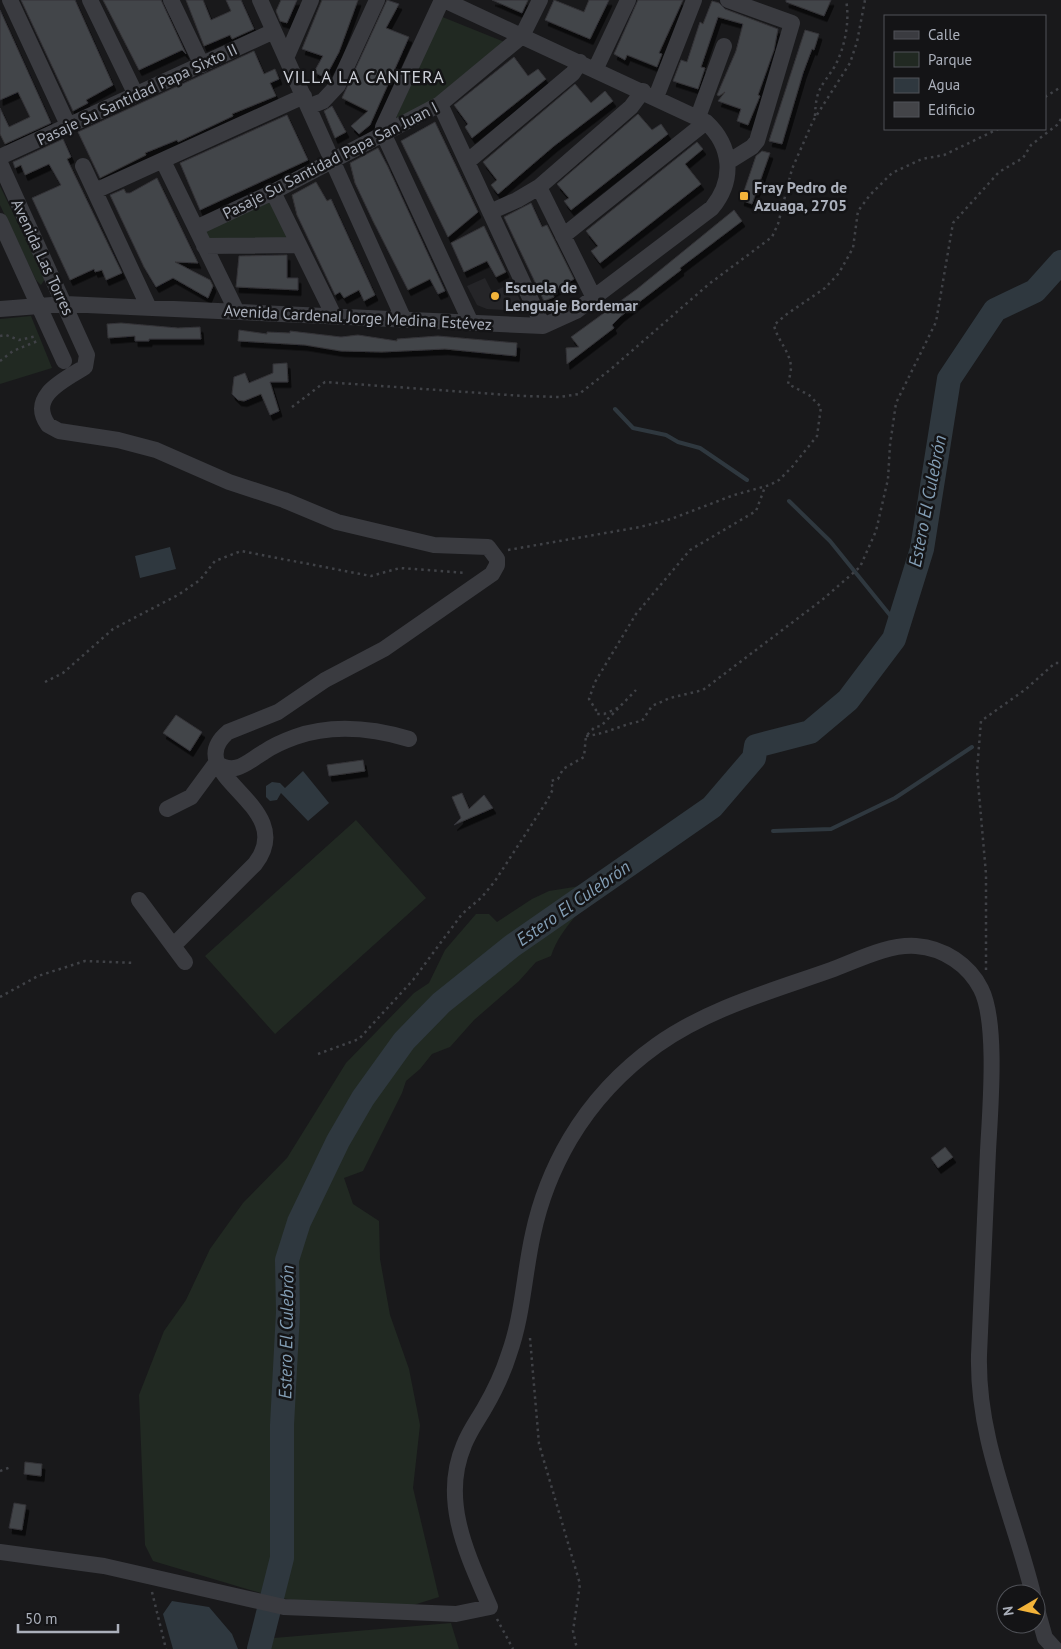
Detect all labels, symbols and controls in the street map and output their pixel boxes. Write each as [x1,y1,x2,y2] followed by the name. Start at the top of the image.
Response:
[884,15,1046,130] legend
[928,25,960,44] text: Calle
[34,39,240,149] street label: Pasaje Su Santidad Papa Sixto II
[928,50,972,69] text: Parque
[282,65,445,88] district label: VILLA LA CANTERA
[928,75,960,94] text: Agua
[219,97,441,223] street label: Pasaje Su Santidad Papa San Juan I
[928,100,975,119] text: Edificio
[754,177,847,215] place label: Fray Pedro de Azuaga, 2705
[738,190,750,202] marker: Fray Pedro de Azuaga, 2705
[7,196,79,319] street label: Avenida Las Torres
[505,277,638,315] place label: Escuela de Lenguaje Bordemar
[489,290,501,302] marker: Escuela de Lenguaje Bordemar
[224,300,492,334] street label: Avenida Cardenal Jorge Medina Estévez
[903,433,951,569] water label: Estero El Culebrón
[511,855,635,951] water label: Estero El Culebrón
[273,1265,299,1399] water label: Estero El Culebrón
[996,1584,1046,1634] north arrow
[18,1602,118,1634] scale bar
[999,1605,1018,1617] text: N
[25,1609,58,1628] text: 50 m

